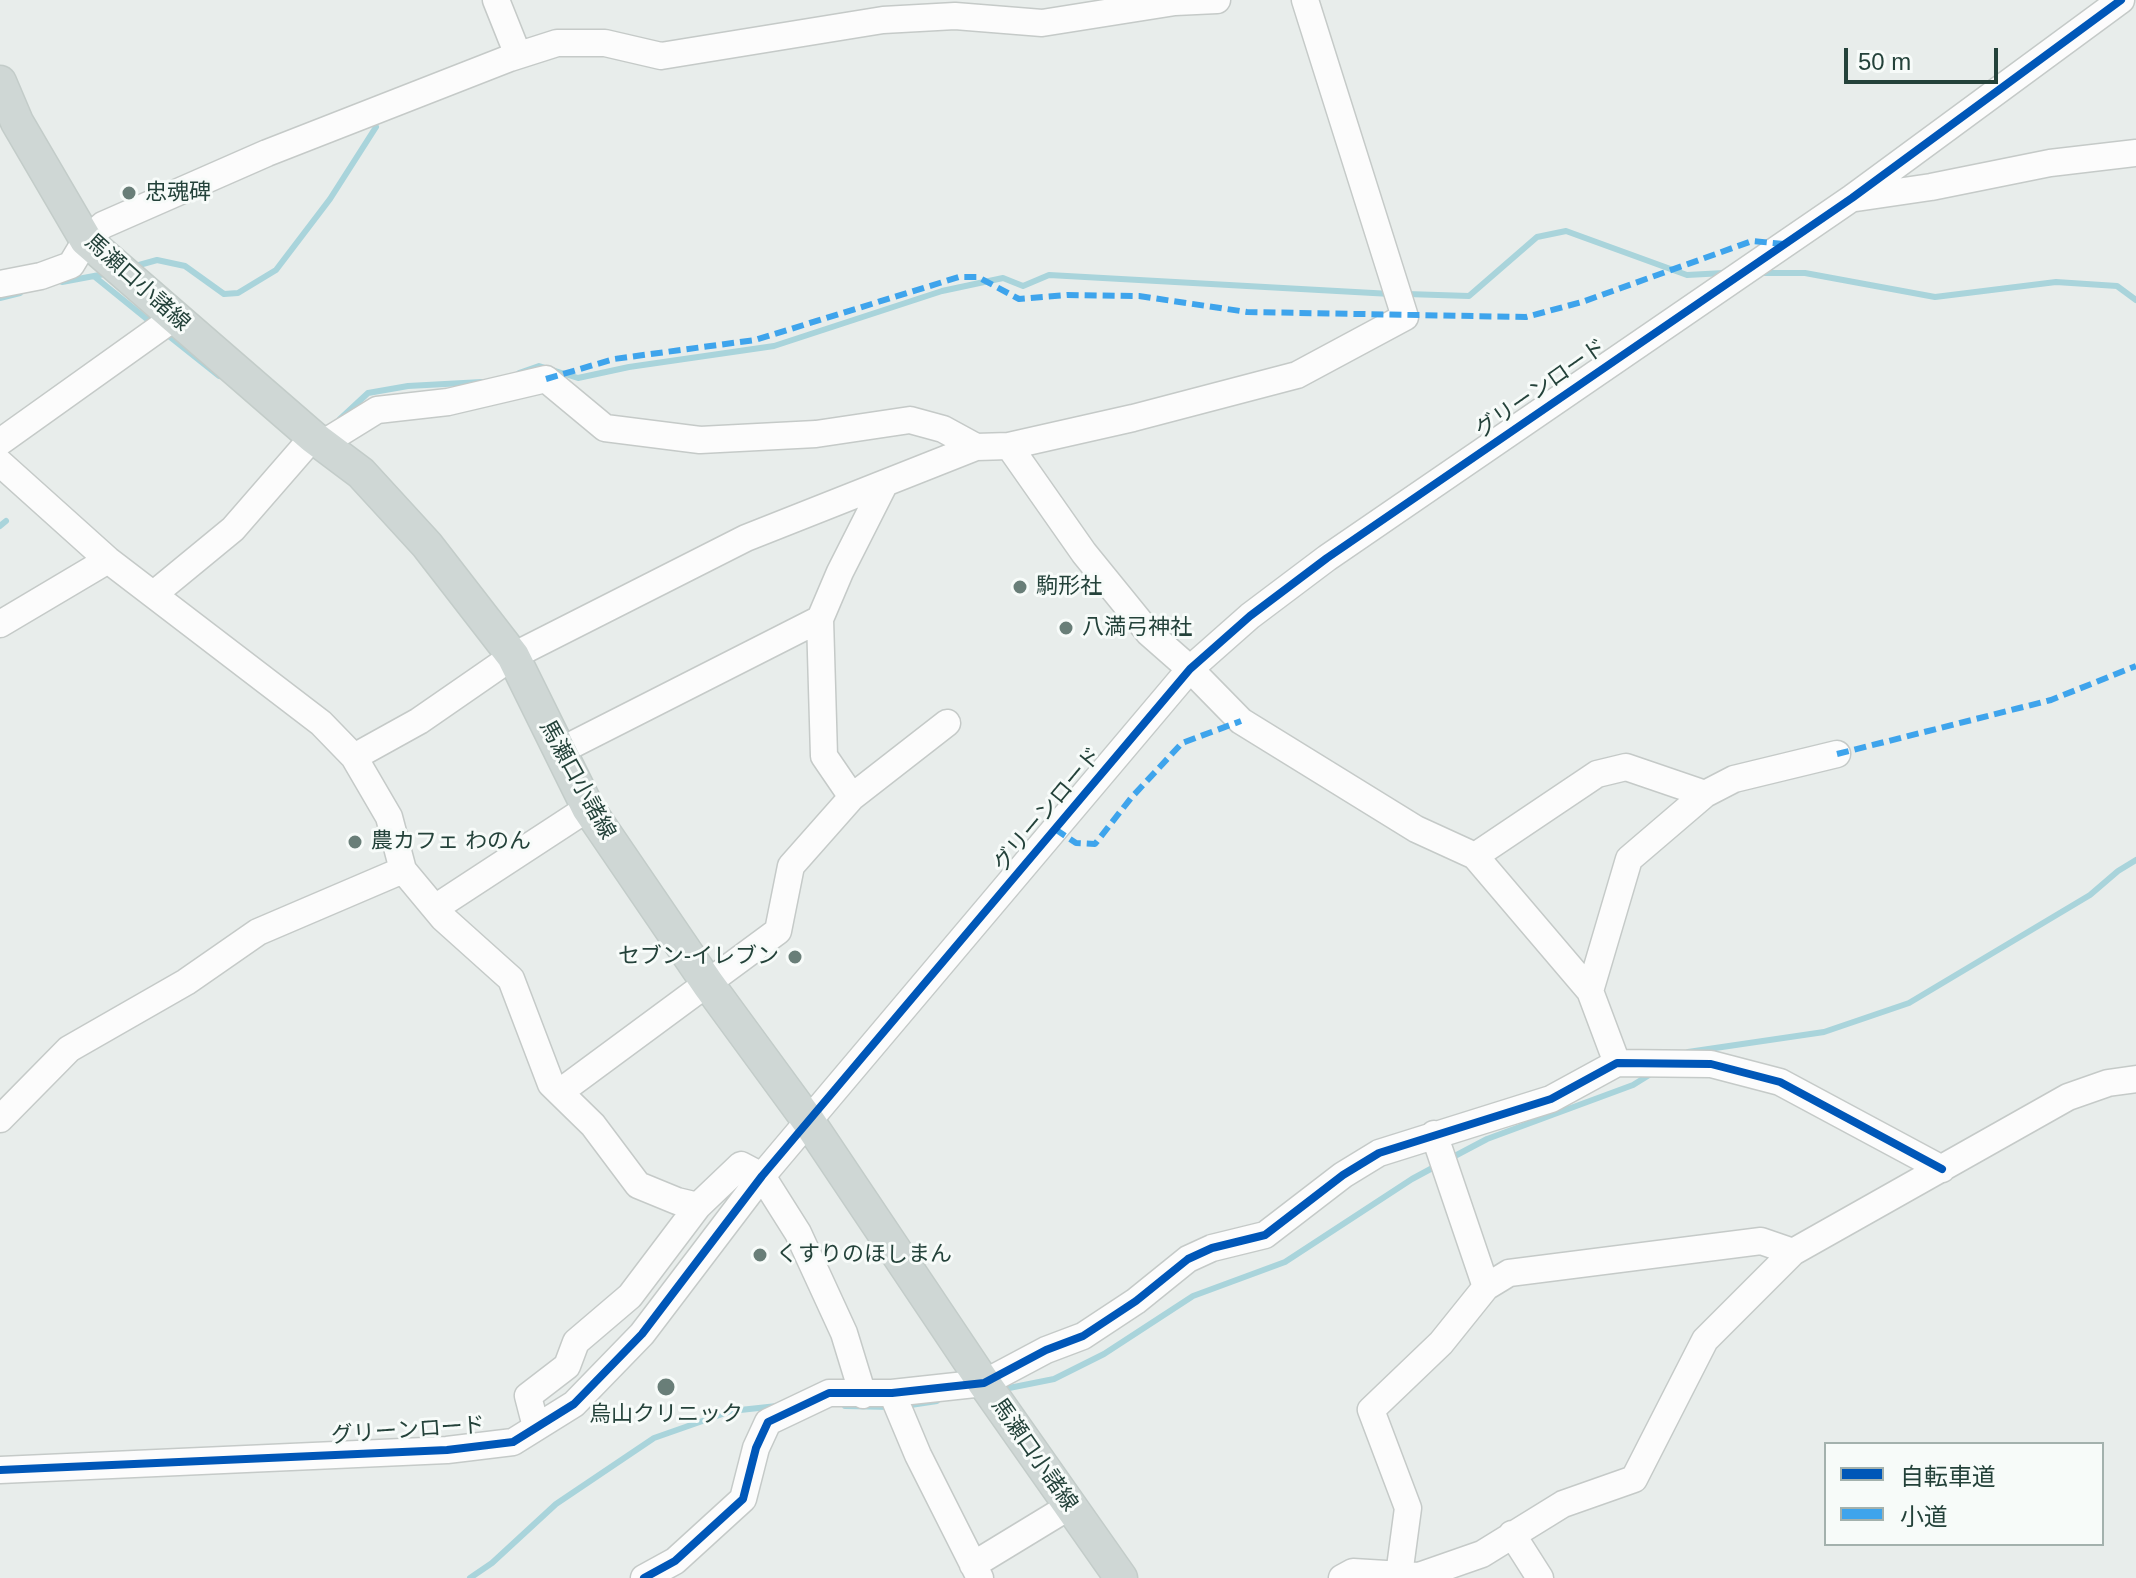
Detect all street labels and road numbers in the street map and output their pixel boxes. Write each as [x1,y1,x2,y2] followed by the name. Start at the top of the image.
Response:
[79,229,195,337] street label: 馬瀬口小諸線
[1470,334,1612,444] street label: グリーンロード
[533,716,621,844] street label: 馬瀬口小諸線
[988,743,1108,877] street label: グリーンロード
[985,1393,1083,1517] street label: 馬瀬口小諸線
[330,1412,486,1450] street label: グリーンロード

